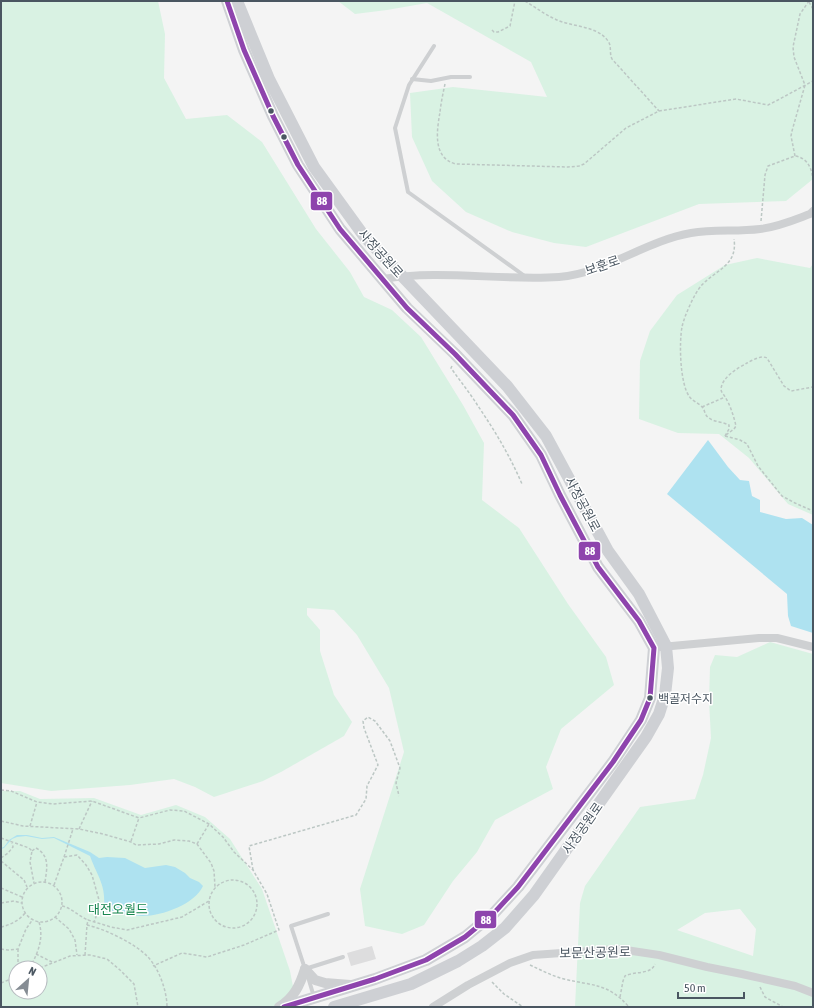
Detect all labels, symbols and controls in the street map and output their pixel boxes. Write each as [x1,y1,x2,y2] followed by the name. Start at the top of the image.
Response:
[266,106,276,116] unlabelled marker
[279,132,289,142] unlabelled marker
[310,191,333,211] line badge: 88
[317,195,327,207] text: 88
[355,226,406,281] street label: 사정공원로
[583,253,622,278] street label: 보훈로
[562,474,603,534] street label: 사정공원로
[578,541,601,561] line badge: 88
[585,545,595,557] text: 88
[658,692,713,706] place label: 백골저수지
[645,693,655,703] marker: 백골저수지
[559,799,606,857] street label: 사정공원로
[88,902,148,917] park label: 대전오월드
[474,910,497,929] line badge: 88
[481,914,491,926] text: 88
[559,944,631,961] street label: 보문산공원로
[8,960,48,1000] north arrow
[27,964,38,978] text: N
[678,974,744,1000] scale bar
[684,981,706,995] text: 50 m

